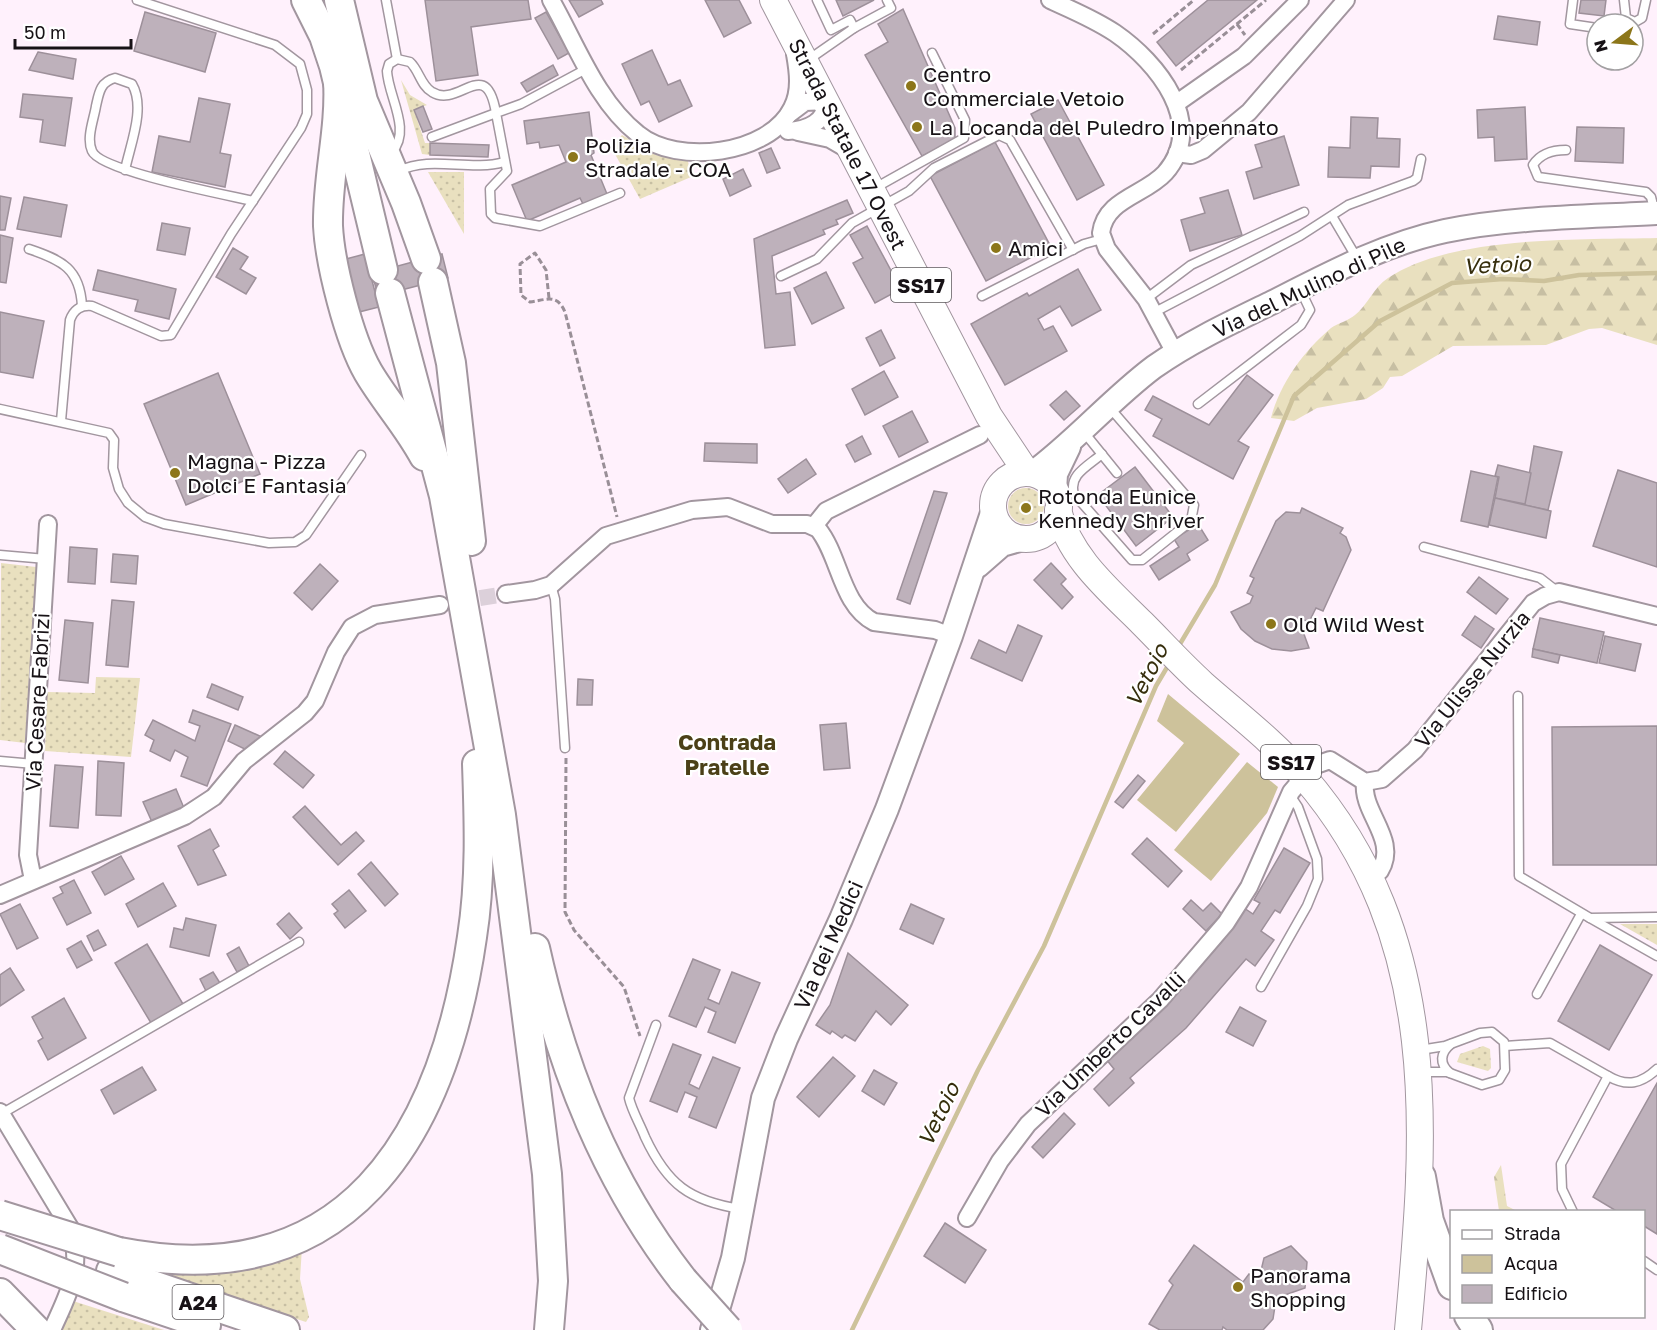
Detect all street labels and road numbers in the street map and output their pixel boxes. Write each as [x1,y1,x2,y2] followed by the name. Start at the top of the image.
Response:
[783,34,913,254] street label: Strada Statale 17 Ovest
[1209,231,1409,343] street label: Via del Mulino di Pile
[891,268,951,302] road number: SS17
[1409,605,1535,753] street label: Via Ulisse Nurzia
[19,612,55,792] street label: Via Cesare Fabrizi
[1261,745,1321,779] road number: SS17
[788,876,868,1014] street label: Via dei Medici
[1030,966,1190,1122] street label: Via Umberto Cavalli
[172,1285,224,1319] road number: A24

